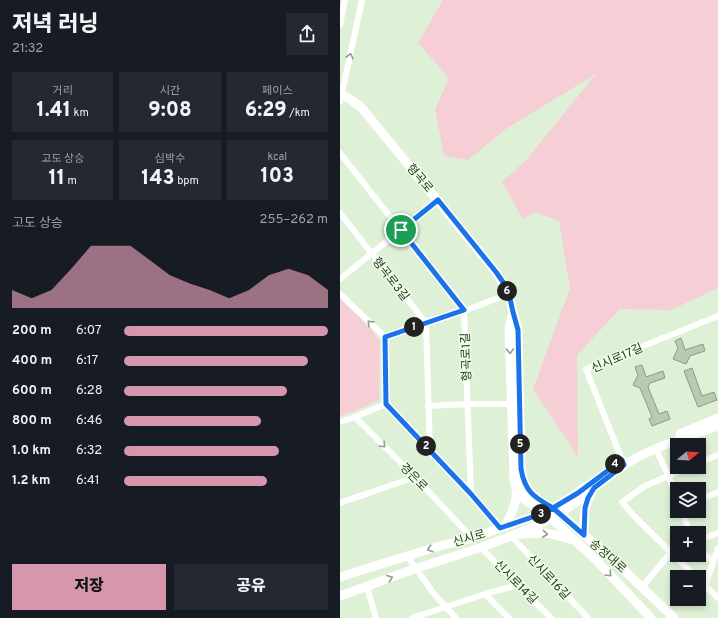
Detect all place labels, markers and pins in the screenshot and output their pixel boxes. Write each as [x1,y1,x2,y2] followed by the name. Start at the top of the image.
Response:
[384,213,418,247] pin
[497,281,517,301] pin: 6
[404,317,424,337] pin: 1
[510,434,530,454] pin: 5
[416,436,436,456] pin: 2
[605,454,625,474] pin: 4
[531,504,551,524] pin: 3

